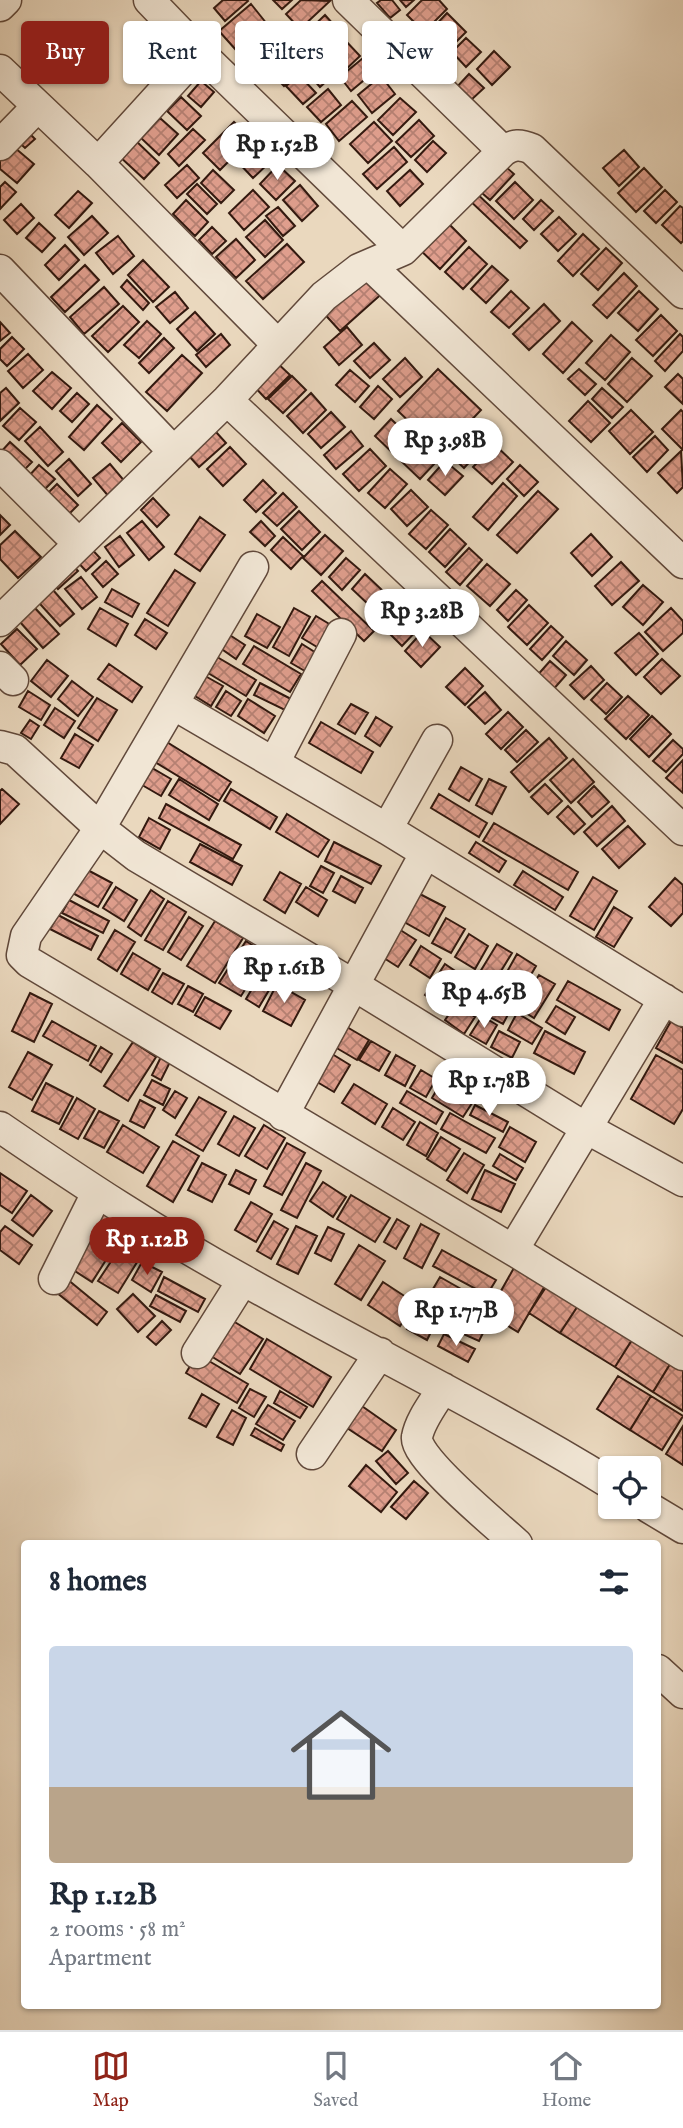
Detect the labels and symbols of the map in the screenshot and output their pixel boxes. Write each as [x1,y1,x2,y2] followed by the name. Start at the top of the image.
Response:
[205,122,349,182] pin: Rp 1.52B
[373,419,517,478] pin: Rp 3.98B
[350,590,494,649] pin: Rp 3.28B
[212,946,356,1005] pin: Rp 1.61B
[412,970,556,1030] pin: Rp 4.65B
[417,1058,561,1118] pin: Rp 1.78B
[75,1218,219,1277] pin: Rp 1.12B
[384,1288,528,1348] pin: Rp 1.77B

